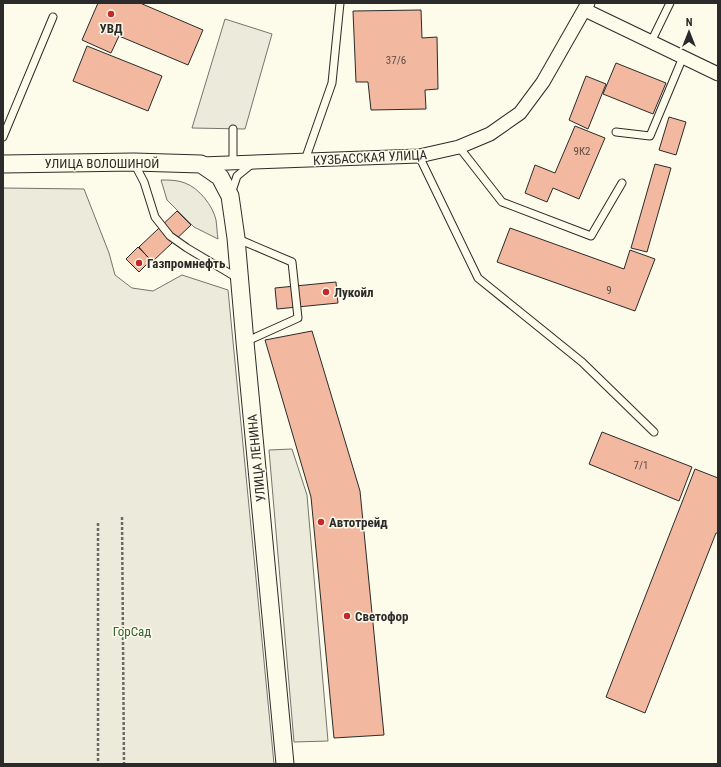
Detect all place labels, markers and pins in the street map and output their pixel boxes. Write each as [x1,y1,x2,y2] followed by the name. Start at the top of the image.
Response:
[106,9,116,19] marker: УВД
[100,21,123,36] place label: УВД
[147,256,226,271] place label: Газпромнефть
[134,258,144,268] marker: Газпромнефть
[334,285,373,300] place label: Лукойл
[321,287,331,297] marker: Лукойл
[329,515,388,530] place label: Автотрейд
[316,517,326,527] marker: Автотрейд
[355,609,408,624] place label: Светофор
[342,611,352,621] marker: Светофор

